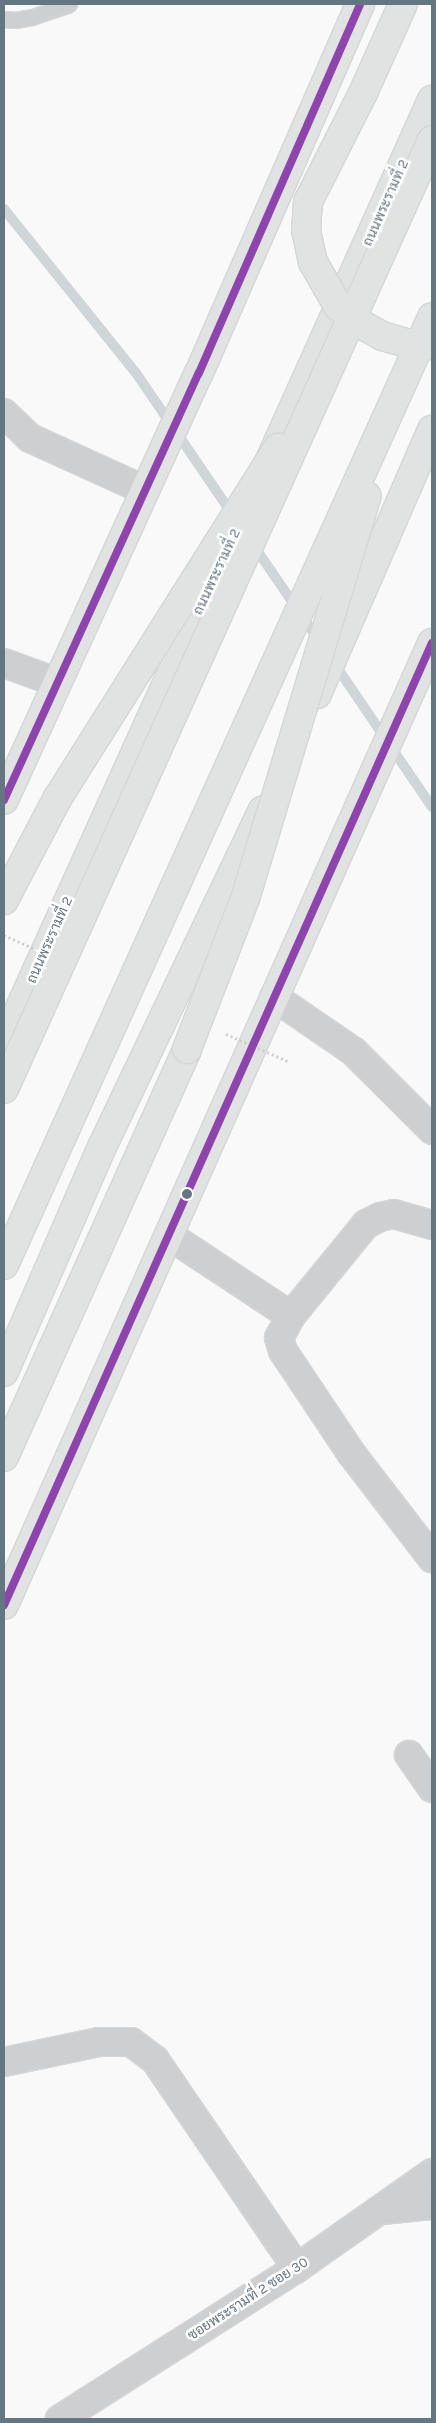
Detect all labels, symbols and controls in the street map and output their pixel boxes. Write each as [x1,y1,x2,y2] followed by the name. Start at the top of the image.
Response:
[359,157,413,249] street label: ถนนพระรามที่ 2
[190,526,244,618] street label: ถนนพระรามที่ 2
[23,894,77,986] street label: ถนนพระรามที่ 2
[182,1189,192,1199] unlabelled marker
[185,2254,311,2344] street label: ซอยพระรามที่ 2 ซอย 30

